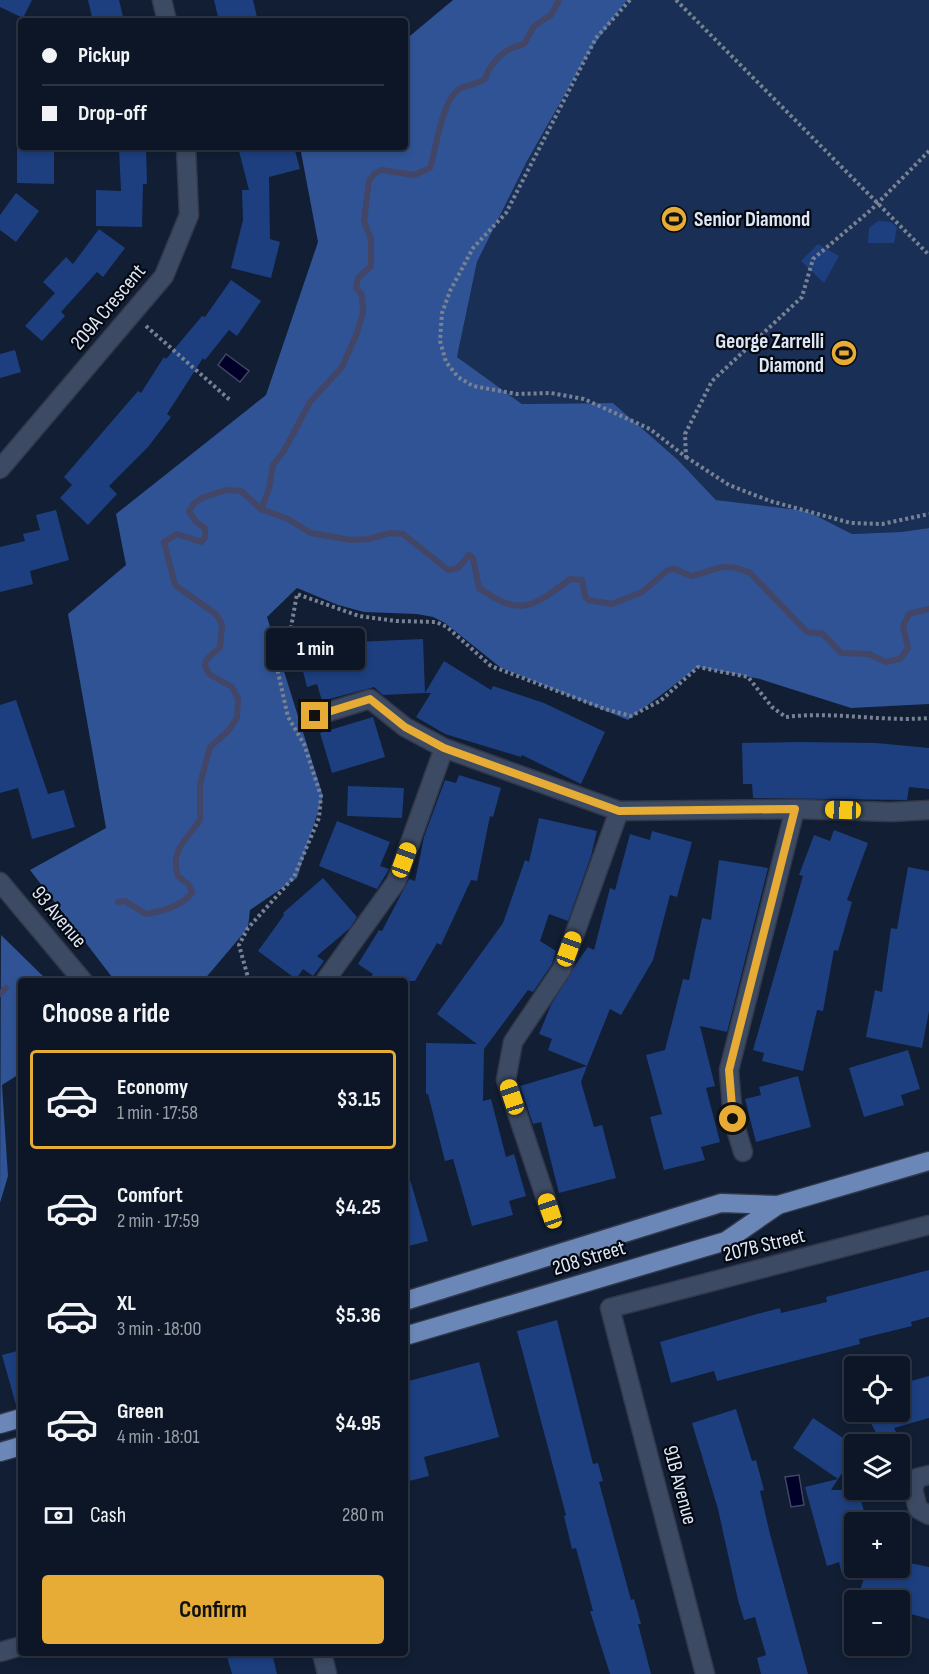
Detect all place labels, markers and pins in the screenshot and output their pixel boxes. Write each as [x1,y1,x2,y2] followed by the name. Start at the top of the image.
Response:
[659,204,689,234] sports icon: Senior Diamond
[694,207,810,232] place label: Senior Diamond
[715,329,824,378] place label: George Zarrelli Diamond
[829,338,859,368] sports icon: George Zarrelli Diamond

